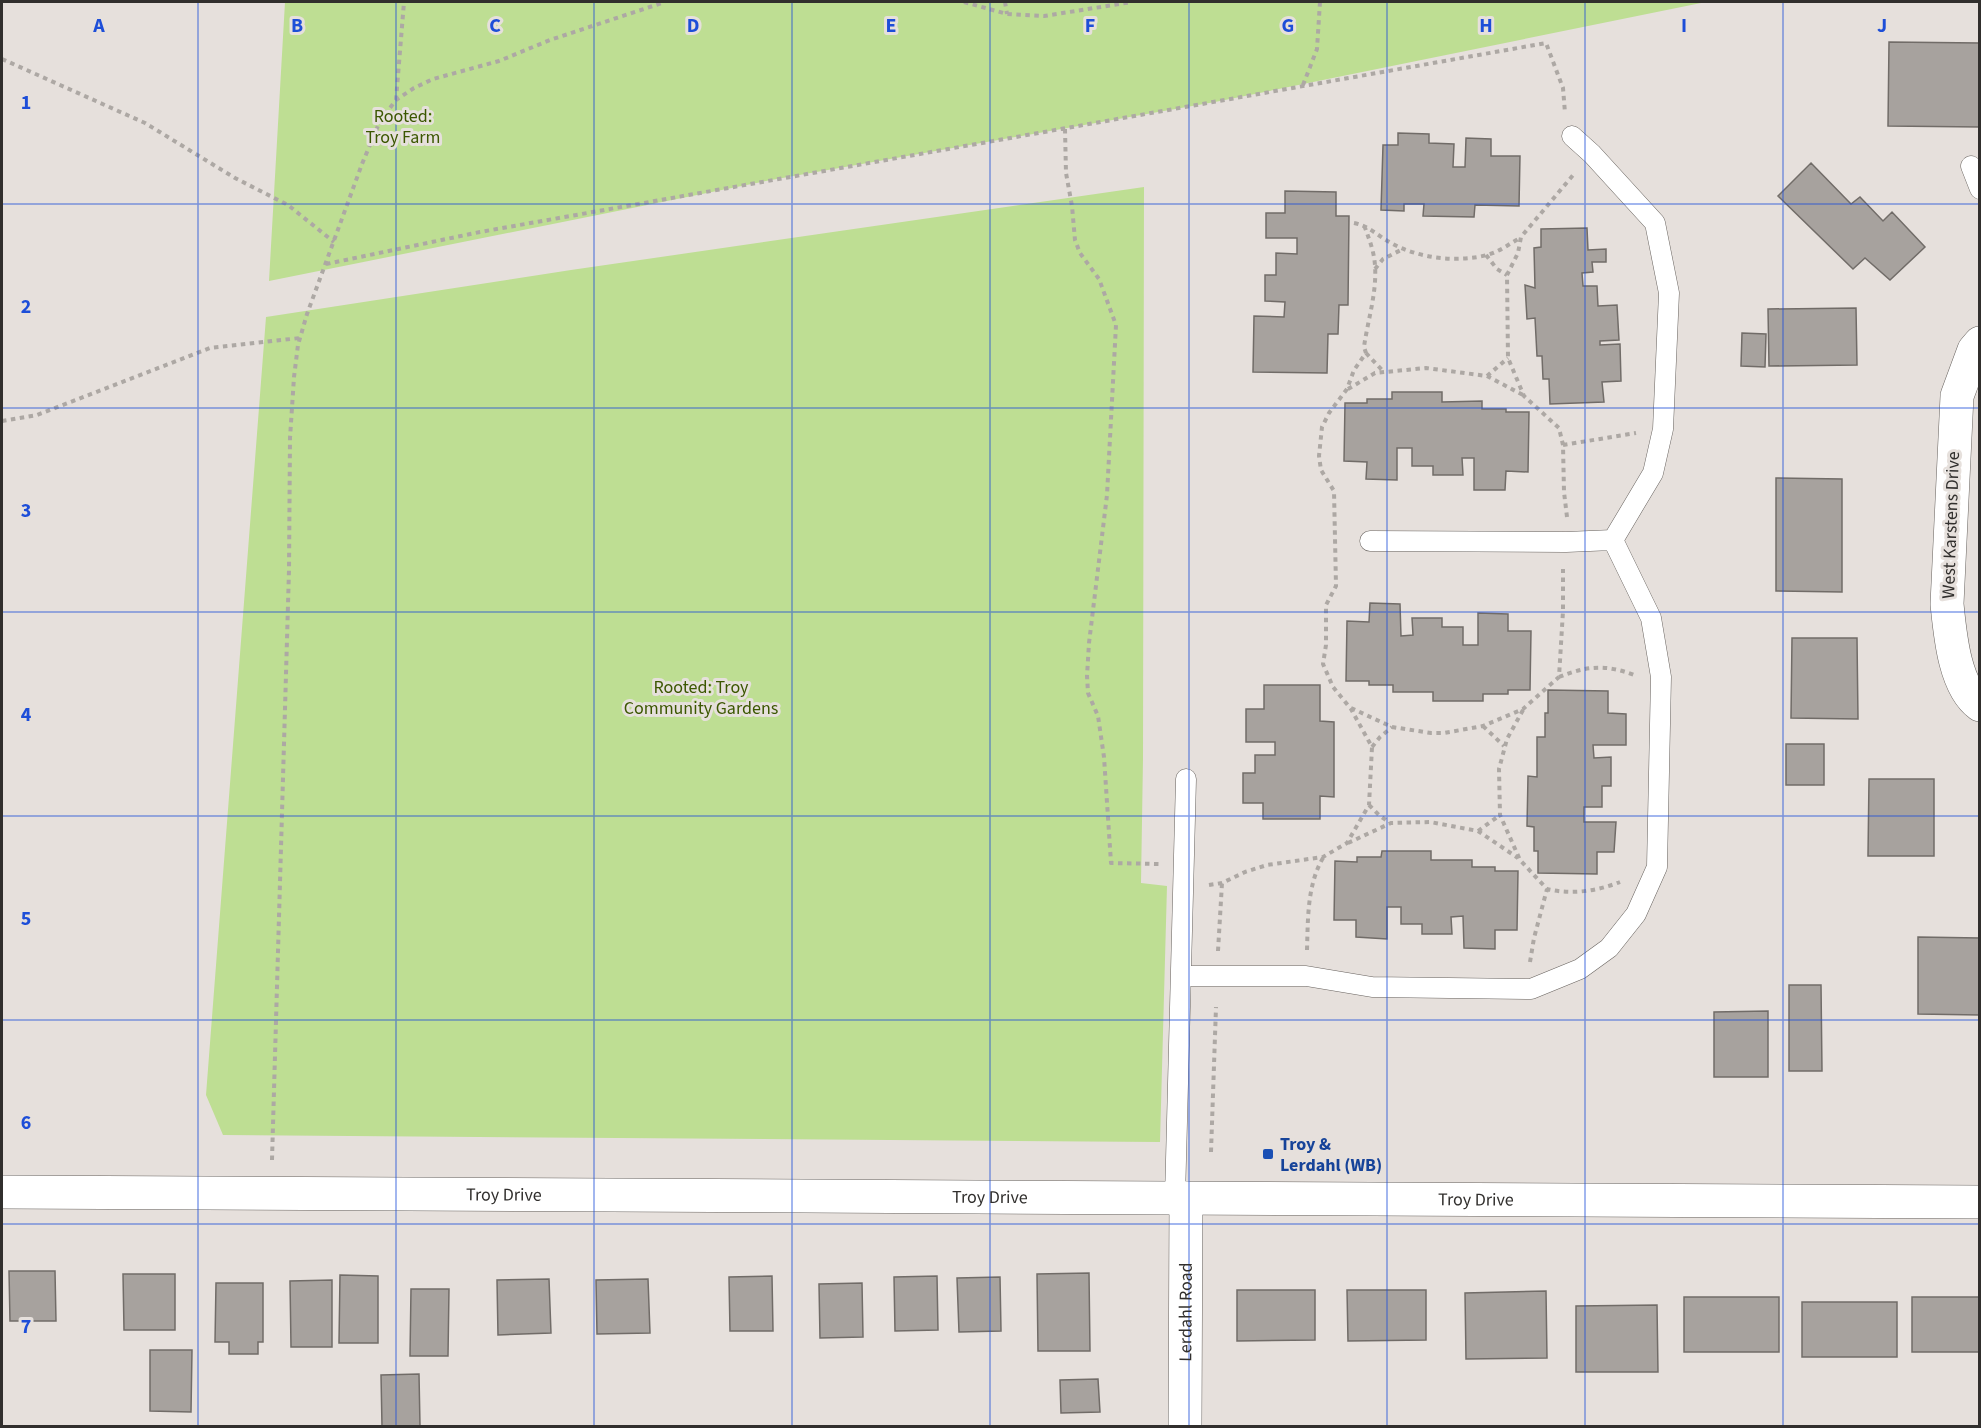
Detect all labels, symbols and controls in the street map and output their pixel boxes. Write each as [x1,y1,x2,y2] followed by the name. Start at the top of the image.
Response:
[92,12,105,40] text: A
[291,12,303,40] text: B
[489,12,501,40] text: C
[687,12,699,40] text: D
[886,12,896,40] text: E
[1085,12,1095,40] text: F
[1282,12,1294,40] text: G
[1479,12,1493,40] text: H
[1681,12,1687,40] text: I
[1877,12,1887,40] text: J
[21,89,31,117] text: 1
[365,104,441,150] park label: Rooted: Troy Farm
[21,293,31,321] text: 2
[1936,451,1966,599] street label: West Karstens Drive
[21,497,31,525] text: 3
[624,675,778,721] park label: Rooted: Troy Community Gardens
[21,701,32,729] text: 4
[21,905,31,933] text: 5
[21,1109,31,1137] text: 6
[1280,1132,1382,1178] place label: Troy & Lerdahl (WB)
[1261,1147,1275,1161] marker: Troy & Lerdahl (WB)
[466,1182,542,1207] street label: Troy Drive
[952,1184,1028,1210] street label: Troy Drive
[1438,1187,1514,1212] street label: Troy Drive
[1173,1262,1198,1362] street label: Lerdahl Road
[21,1313,31,1341] text: 7

